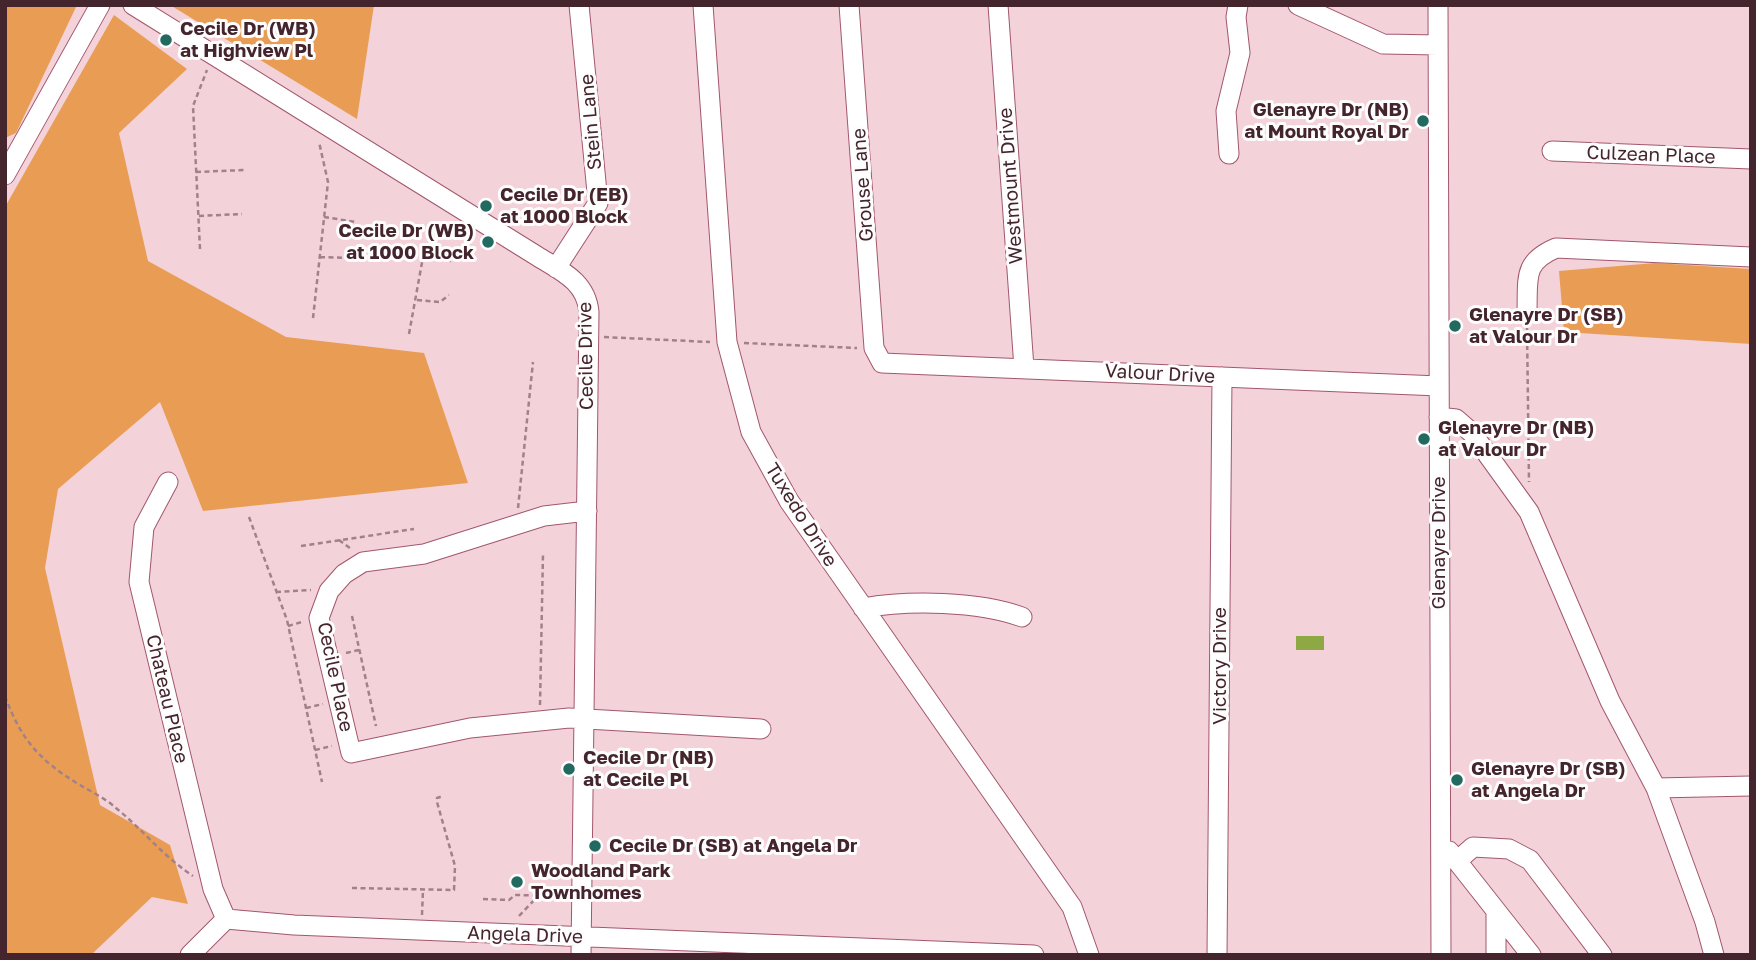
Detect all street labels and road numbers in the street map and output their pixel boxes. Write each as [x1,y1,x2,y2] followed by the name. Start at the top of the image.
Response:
[575,73,607,171] street label: Stein Lane
[994,107,1028,265] street label: Westmount Drive
[848,127,878,243] street label: Grouse Lane
[1586,141,1716,169] street label: Culzean Place
[574,302,598,410] street label: Cecile Drive
[1104,360,1216,388] street label: Valour Drive
[760,459,842,571] street label: Tuxedo Drive
[1428,476,1450,610] street label: Glenayre Drive
[1209,607,1231,725] street label: Victory Drive
[312,620,358,734] street label: Cecile Place
[141,632,193,766] street label: Chateau Place
[467,922,583,948] street label: Angela Drive

